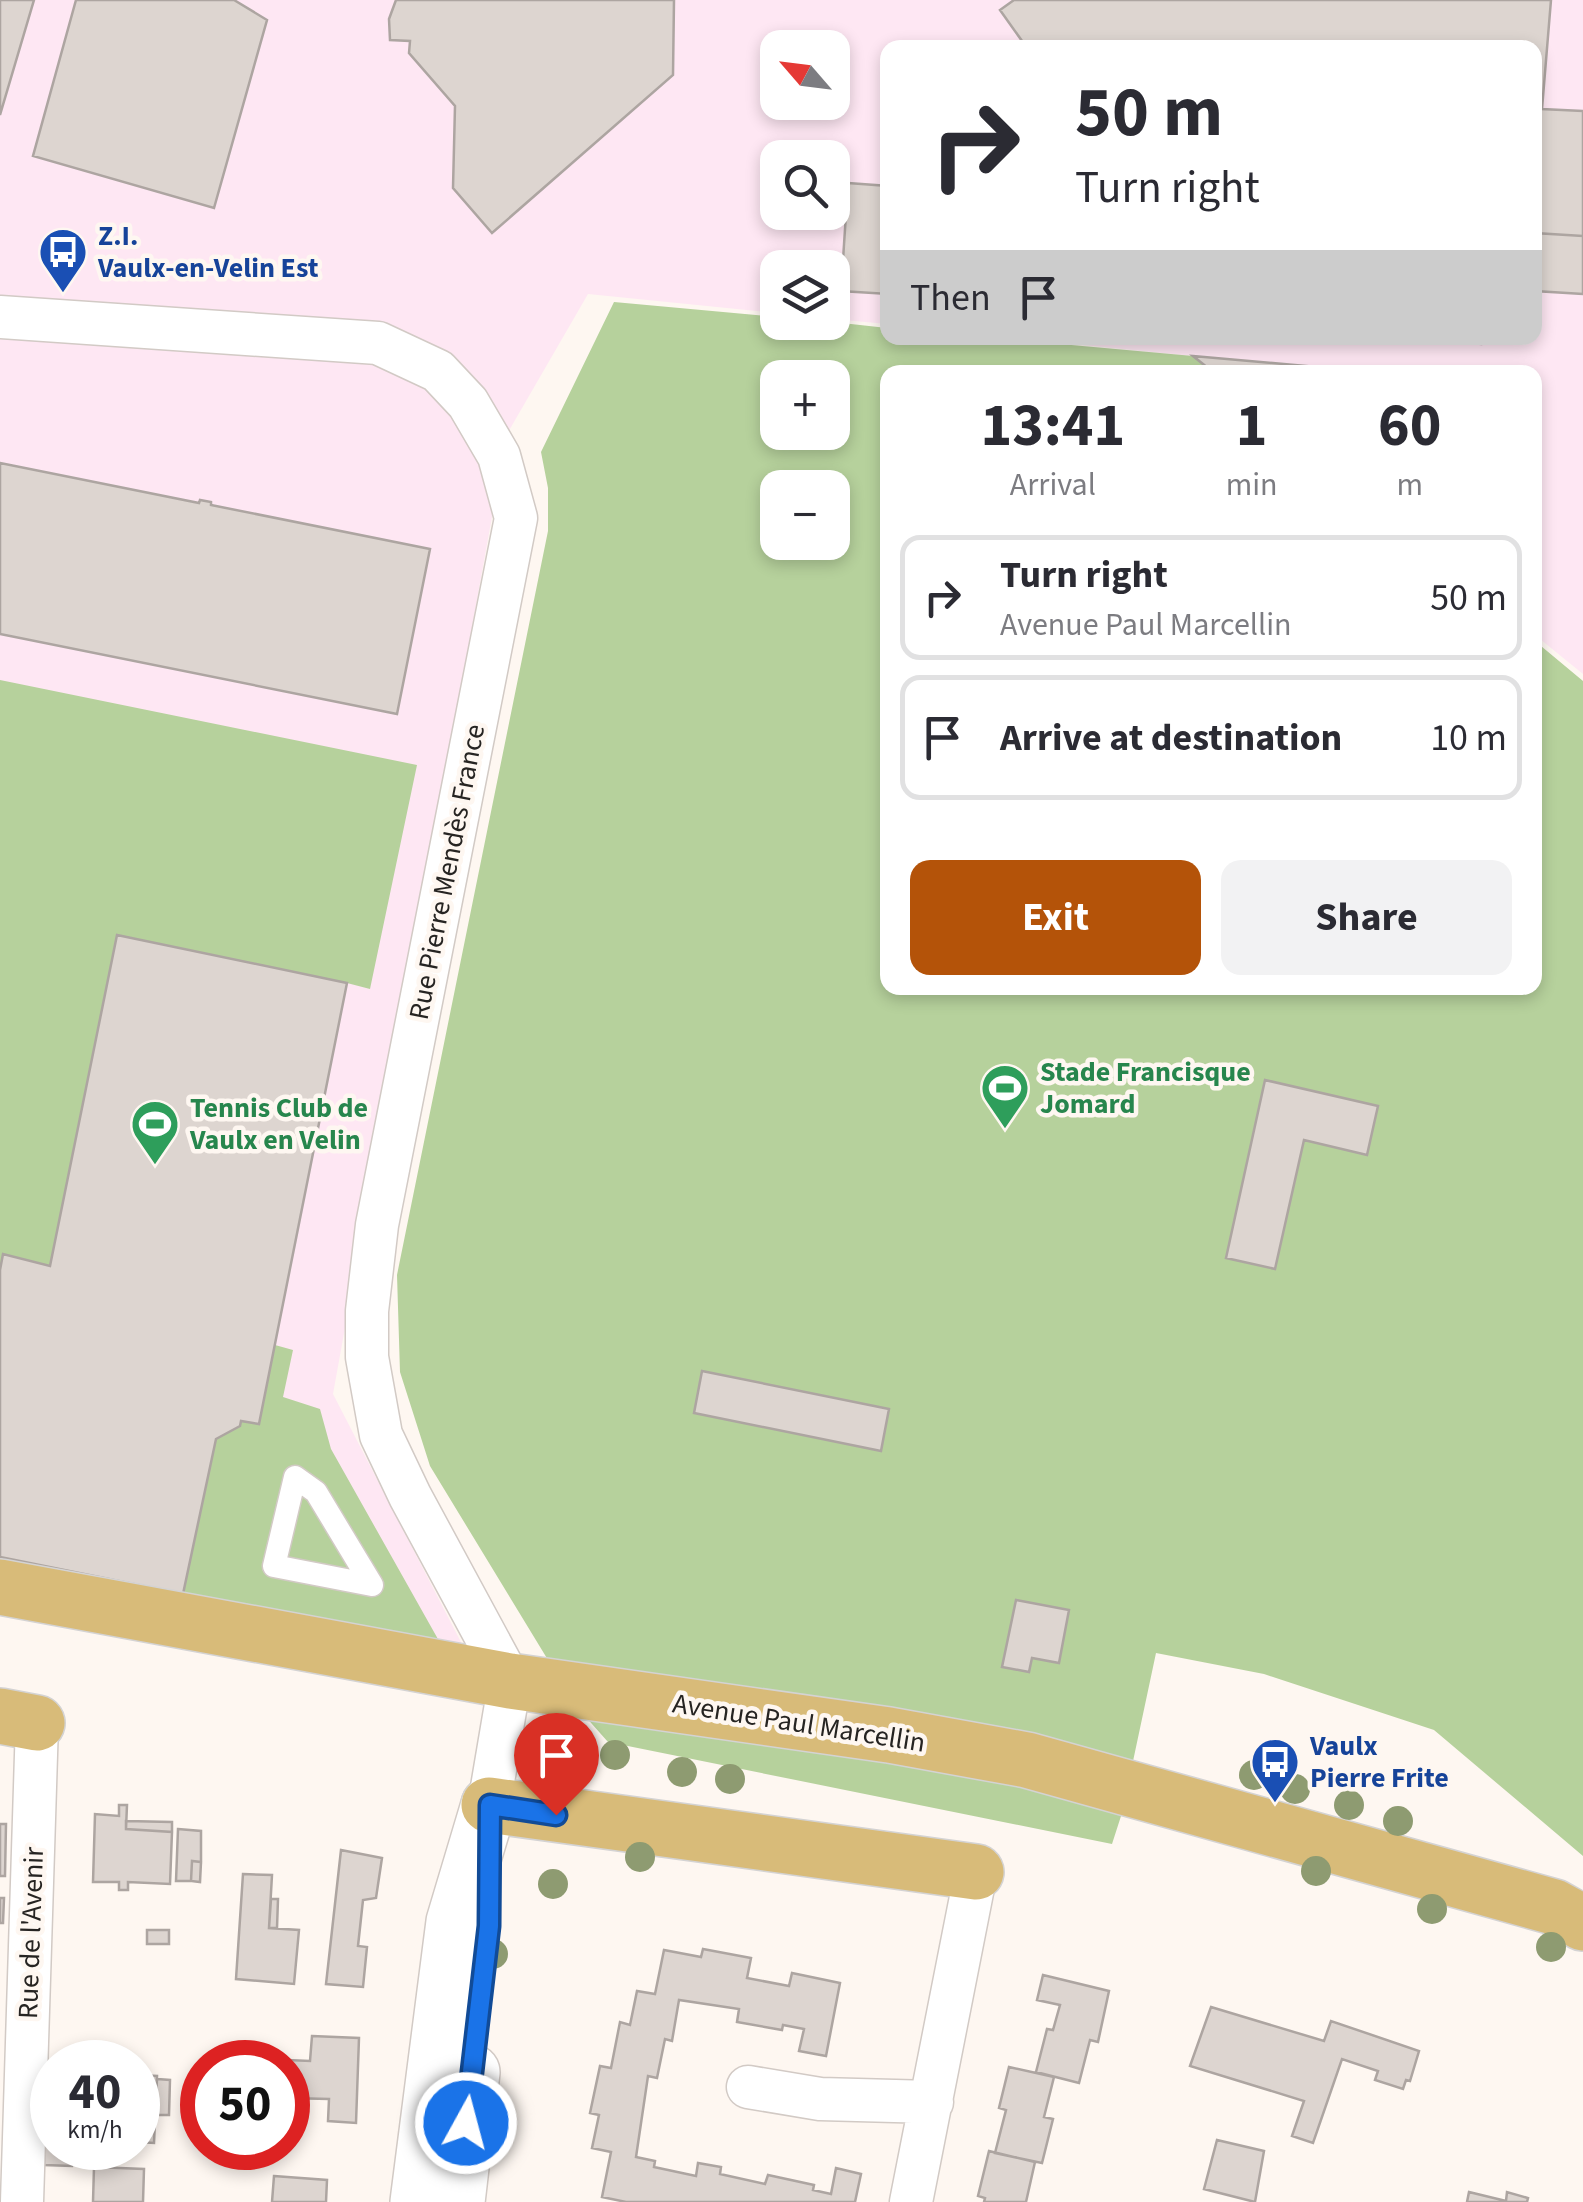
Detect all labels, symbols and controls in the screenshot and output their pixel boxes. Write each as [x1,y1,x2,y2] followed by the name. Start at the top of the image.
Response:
[760,30,850,120] north arrow
[760,30,850,560] map controls
[1075,63,1223,163] text: 50 m
[910,80,1040,210] icon: right
[760,140,850,230] button: search
[1075,156,1260,220] text: Turn right
[97,216,319,288] place label: Z.I. Vaulx-en-Velin Est
[37,226,89,294] bus stop icon: Z.I. Vaulx-en-Velin Est
[760,250,850,340] button: layers
[1011,270,1066,325] icon: arrive
[910,271,991,325] text: Then
[760,360,850,450] button: +
[980,384,1125,469] text: 13:41
[1236,384,1268,469] text: 1
[1378,384,1441,469] text: 60
[1010,462,1096,508] text: Arrival
[1226,462,1278,508] text: min
[1397,462,1423,508] text: m
[760,470,850,560] button: −
[1000,548,1168,602] text: Turn right
[915,570,970,625] icon: right
[1430,571,1507,625] text: 50 m
[1000,602,1292,648] text: Avenue Paul Marcellin
[915,710,970,765] icon: arrive
[1000,711,1342,765] text: Arrive at destination
[1430,711,1507,765] text: 10 m
[399,721,495,1023] street label: Rue Pierre Mendès France
[910,860,1201,975] button: Exit
[1221,860,1512,975] button: Share
[1040,1052,1251,1124] place label: Stade Francisque Jomard
[979,1062,1031,1130] sports icon: Stade Francisque Jomard
[189,1088,368,1160] place label: Tennis Club de Vaulx en Velin
[129,1098,181,1166] sports icon: Tennis Club de Vaulx en Velin
[670,1683,928,1763] street label: Avenue Paul Marcellin
[514,1713,599,1816] pin
[1309,1726,1449,1798] place label: Vaulx Pierre Frite
[529,1728,584,1783] icon: arrive
[1249,1736,1301,1804] bus stop icon: Vaulx Pierre Frite
[8,1846,54,2020] street label: Rue de l'Avenir
[180,2040,310,2170] speed limit sign: 50
[69,2057,121,2128] text: 40
[414,2071,518,2175] position arrow
[67,2112,123,2148] text: km/h

